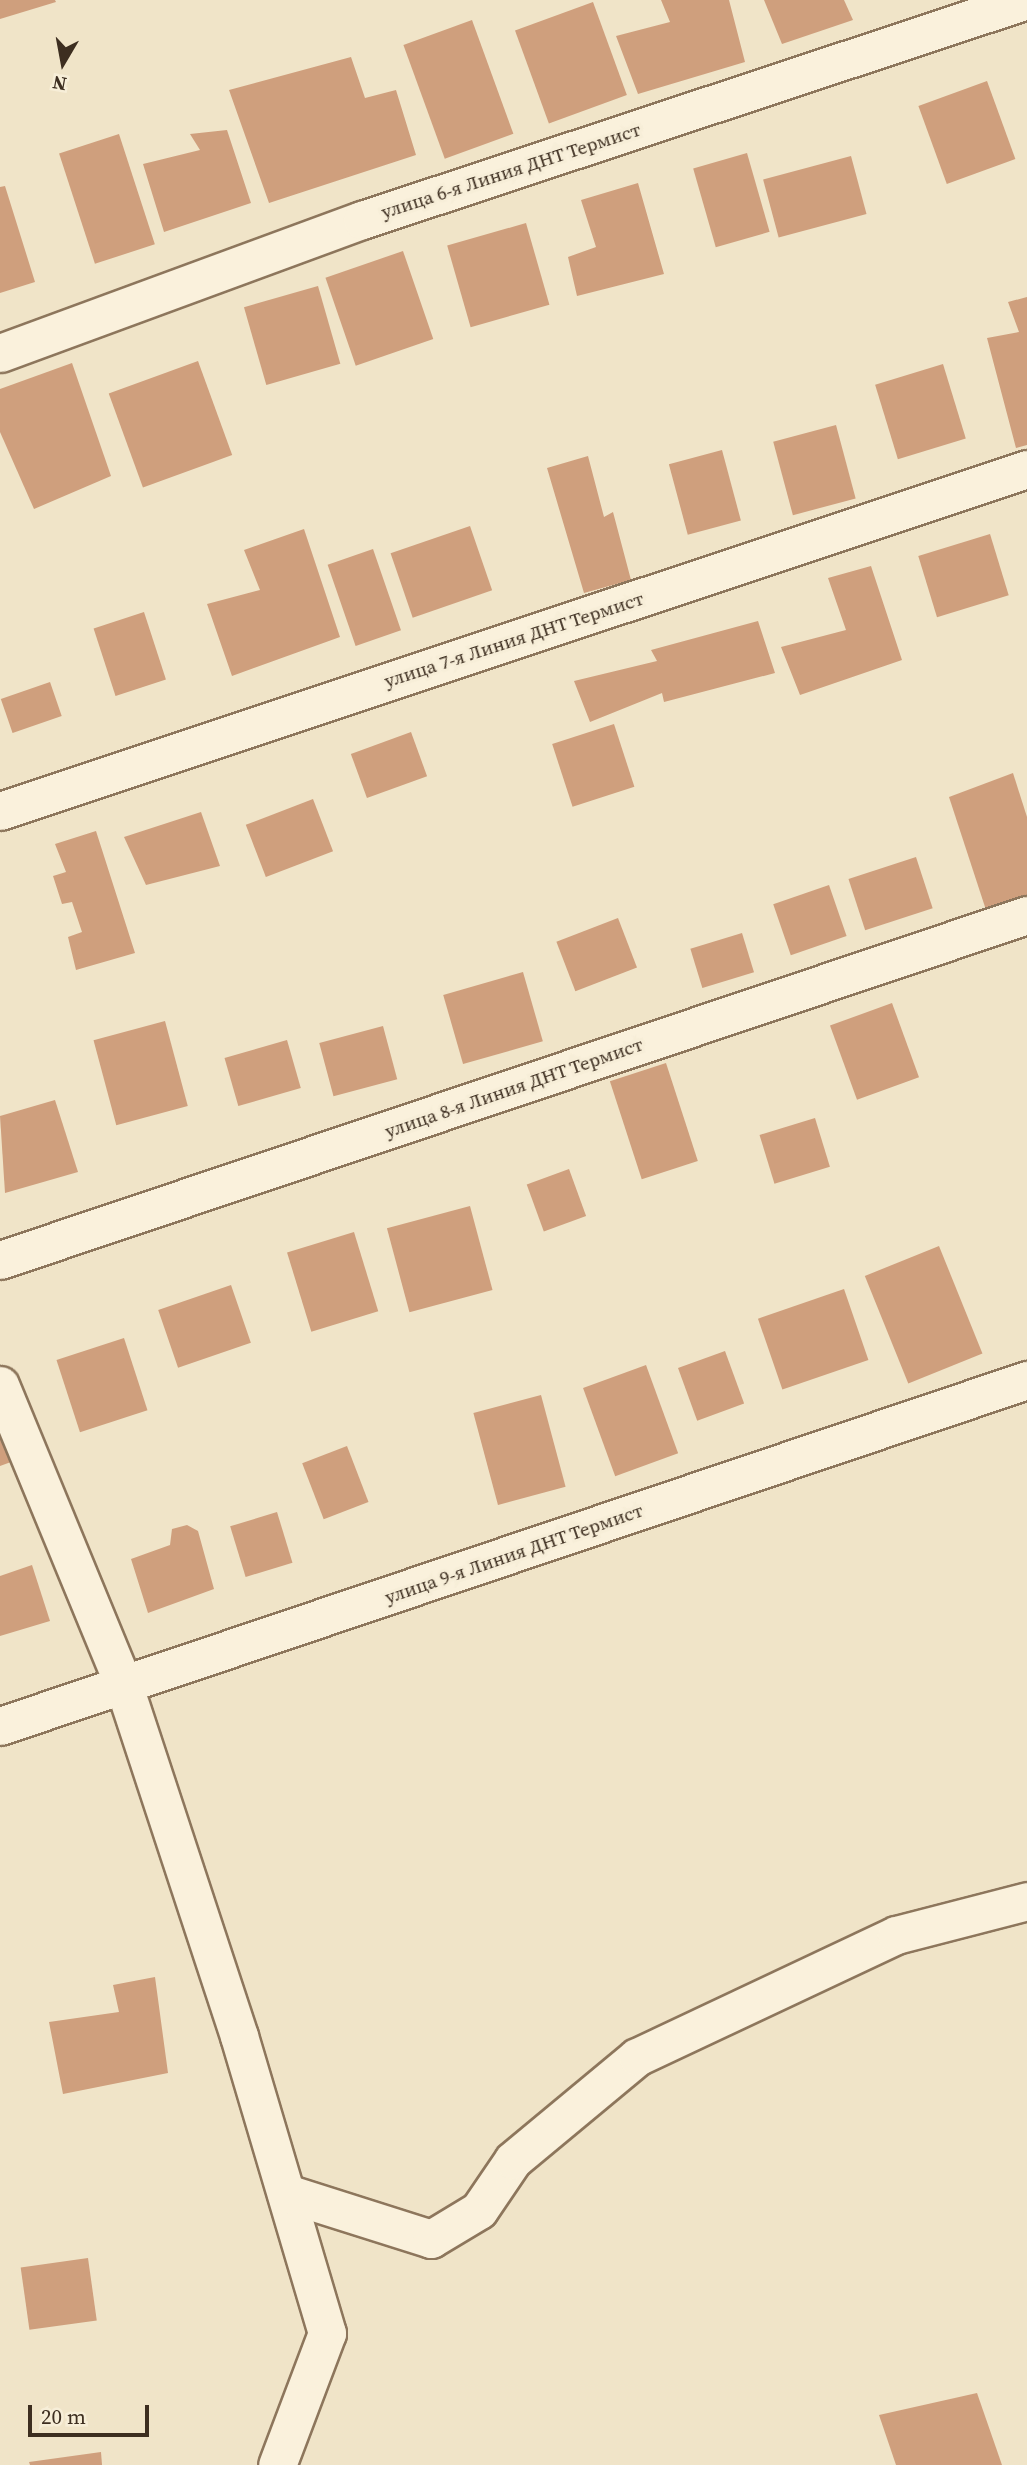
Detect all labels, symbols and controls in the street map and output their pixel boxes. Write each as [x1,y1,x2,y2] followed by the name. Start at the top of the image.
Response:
[28,28,98,98] north arrow
[50,70,68,98] text: N
[378,118,644,224] street label: улица 6-я Линия ДНТ Термист
[381,587,647,693] street label: улица 7-я Линия ДНТ Термист
[382,1033,646,1143] street label: улица 8-я Линия ДНТ Термист
[382,1499,646,1609] street label: улица 9-я Линия ДНТ Термист
[32,2392,152,2436] scale bar
[41,2402,86,2431] text: 20 m

